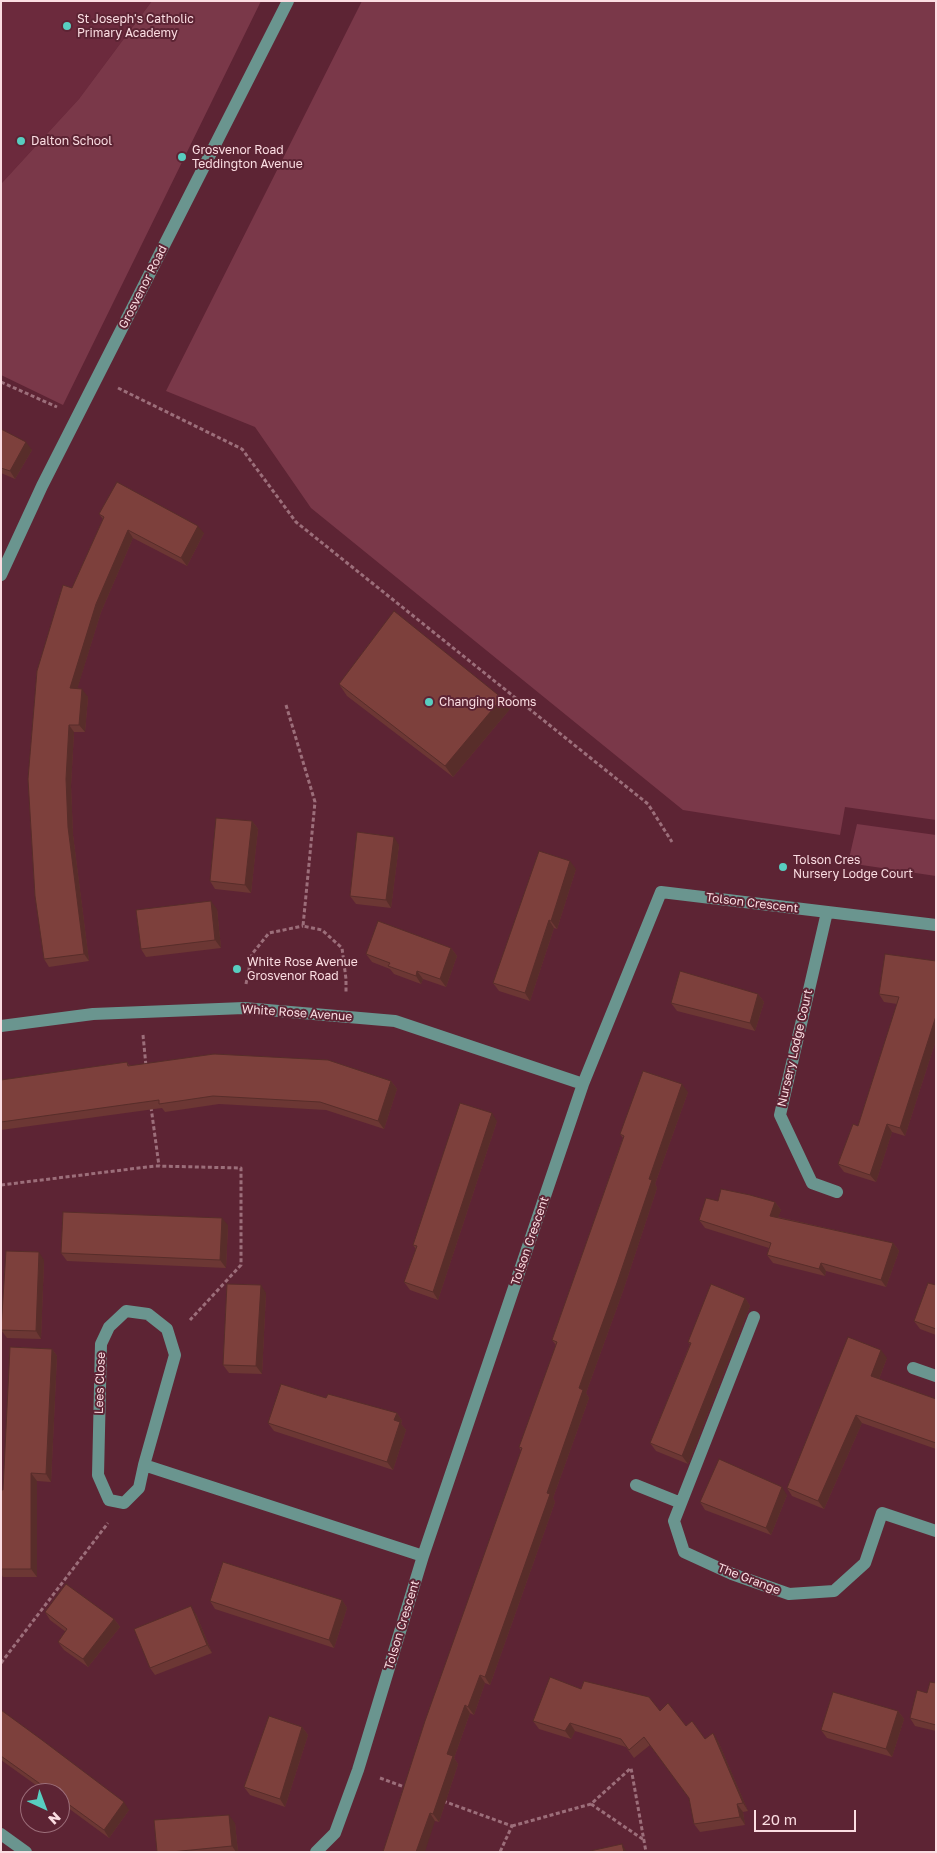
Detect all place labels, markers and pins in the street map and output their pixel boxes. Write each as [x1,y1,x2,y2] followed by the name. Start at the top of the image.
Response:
[77,12,194,40] place label: St Joseph's Catholic Primary Academy
[61,20,73,32] marker: St Joseph's Catholic Primary Academy
[31,134,112,148] place label: Dalton School
[15,135,27,147] marker: Dalton School
[192,143,303,171] place label: Grosvenor Road Teddington Avenue
[176,151,188,163] marker: Grosvenor Road Teddington Avenue
[439,695,536,709] place label: Changing Rooms
[423,696,435,708] marker: Changing Rooms
[793,853,913,881] place label: Tolson Cres Nursery Lodge Court
[777,861,789,873] marker: Tolson Cres Nursery Lodge Court
[247,955,358,983] place label: White Rose Avenue Grosvenor Road
[231,963,243,975] marker: White Rose Avenue Grosvenor Road

